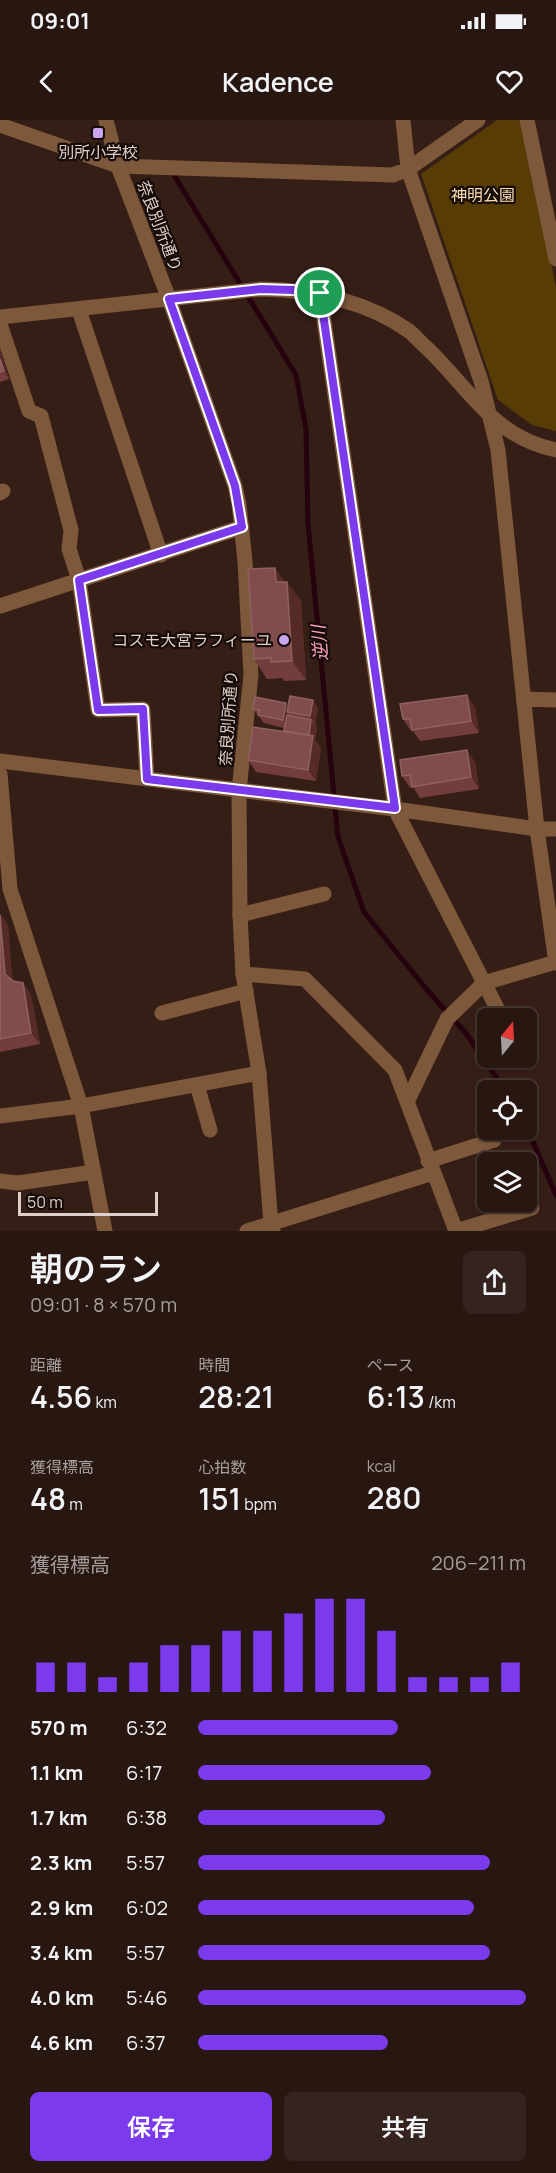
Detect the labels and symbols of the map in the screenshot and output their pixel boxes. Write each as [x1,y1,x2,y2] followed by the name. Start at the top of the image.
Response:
[91,126,105,140] marker: 別所小学校
[58,141,138,163] place label: 別所小学校
[133,177,187,275] street label: 奈良別所通り
[451,184,515,206] park label: 神明公園
[294,267,345,318] pin
[305,622,333,662] water label: 逆川
[112,629,272,651] place label: コスモ大宮ラフィーユ
[277,633,291,647] marker: コスモ大宮ラフィーユ
[214,669,242,767] street label: 奈良別所通り
[477,1008,537,1068] north arrow
[18,1189,158,1216] scale bar

